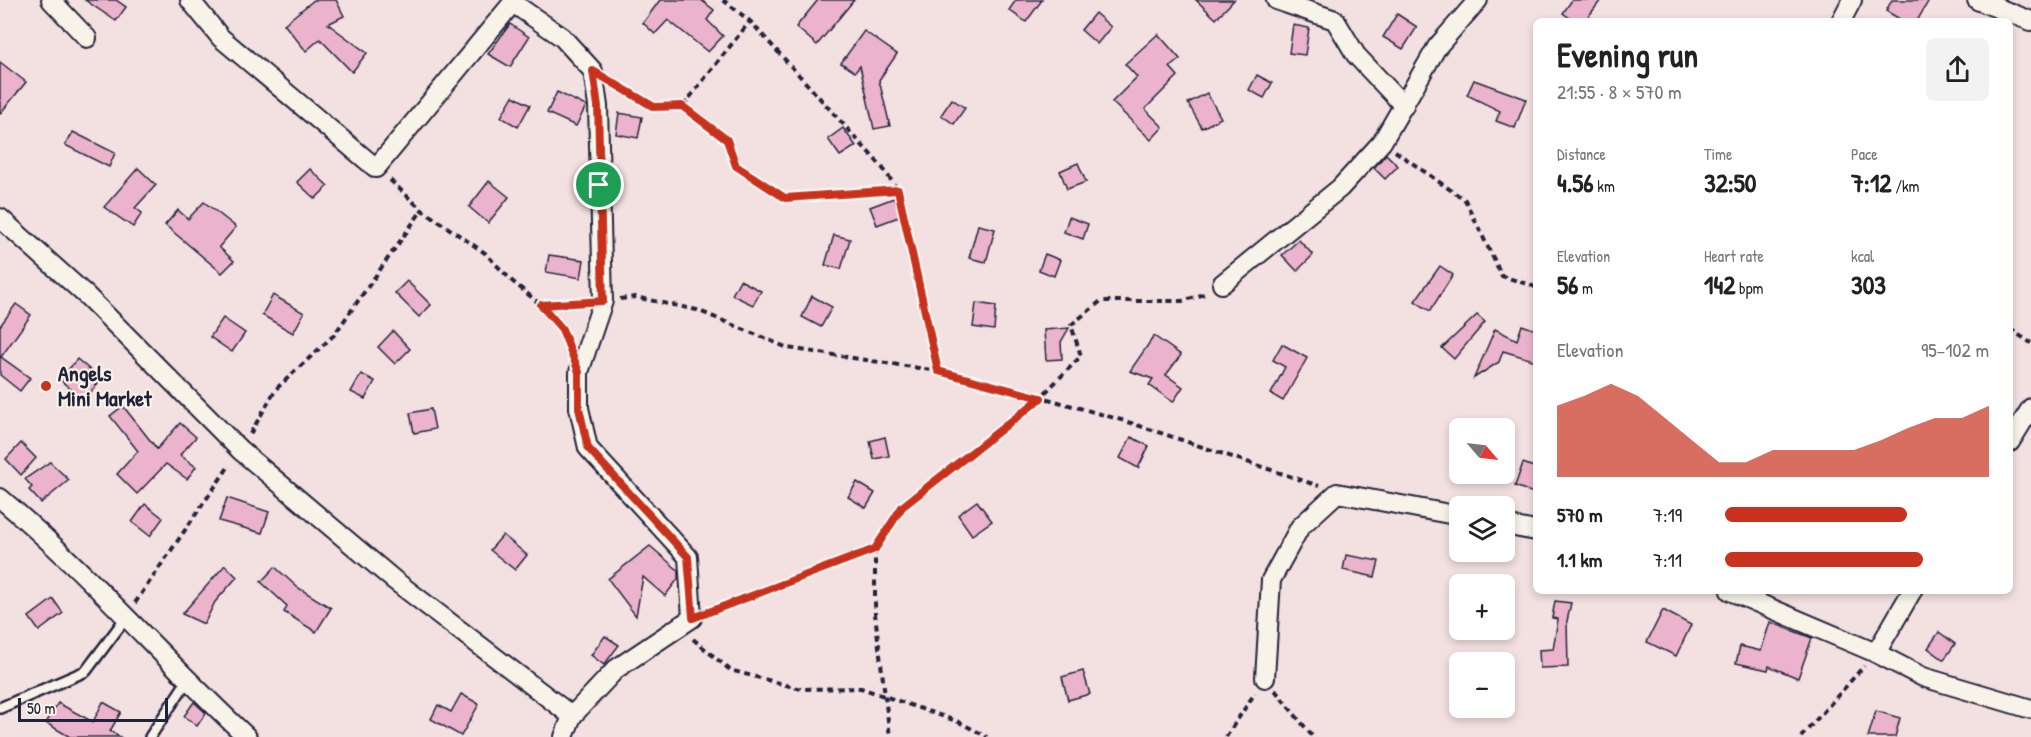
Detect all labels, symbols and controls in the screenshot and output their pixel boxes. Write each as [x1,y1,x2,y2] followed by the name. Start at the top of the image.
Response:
[1557,33,1698,77] text: Evening run
[1926,38,1989,101] button: share
[1557,78,1682,105] text: 21:55 · 8 × 570 m
[1557,143,1606,165] text: Distance
[1704,143,1732,165] text: Time
[1851,143,1878,165] text: Pace
[573,159,624,210] pin
[1557,165,1594,200] text: 4.56
[1704,165,1757,200] text: 32:50
[1851,165,1892,200] text: 7:12
[582,168,615,201] icon: arrive
[1594,175,1615,197] text: km
[1892,175,1919,197] text: /km
[1557,245,1610,267] text: Elevation
[1704,245,1764,267] text: Heart rate
[1851,245,1874,267] text: kcal
[1557,267,1578,302] text: 56
[1704,267,1735,302] text: 142
[1851,267,1886,302] text: 303
[1578,277,1593,299] text: m
[1735,277,1763,299] text: bpm
[1557,336,1623,363] text: Elevation
[1921,336,1989,363] text: 95–102 m
[58,358,153,413] place label: Angels Mini Market
[39,379,53,393] marker: Angels Mini Market
[1449,418,1515,484] north arrow
[1449,418,1515,718] map controls
[1449,496,1515,562] button: layers
[1557,501,1603,528] text: 570 m
[1653,501,1682,528] text: 7:19
[1557,546,1602,573] text: 1.1 km
[1653,546,1682,573] text: 7:11
[1449,574,1515,640] button: +
[1449,652,1515,718] button: −
[18,695,168,722] scale bar
[27,697,56,719] text: 50 m

